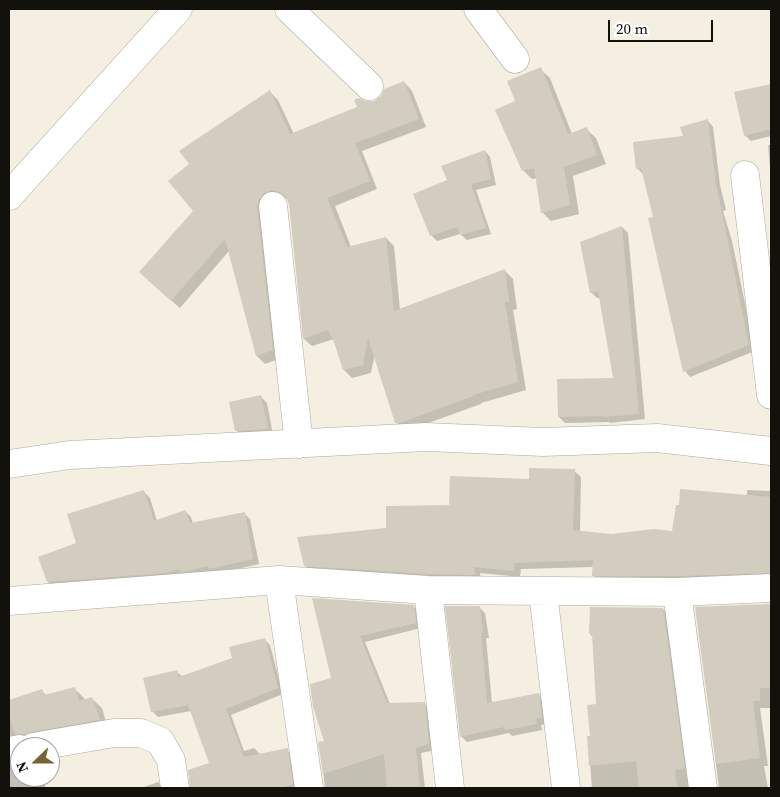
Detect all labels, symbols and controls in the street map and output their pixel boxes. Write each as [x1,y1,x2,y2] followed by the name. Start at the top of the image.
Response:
[610,10,715,42] scale bar
[616,18,648,39] text: 20 m
[10,737,60,787] north arrow
[11,759,33,776] text: N

